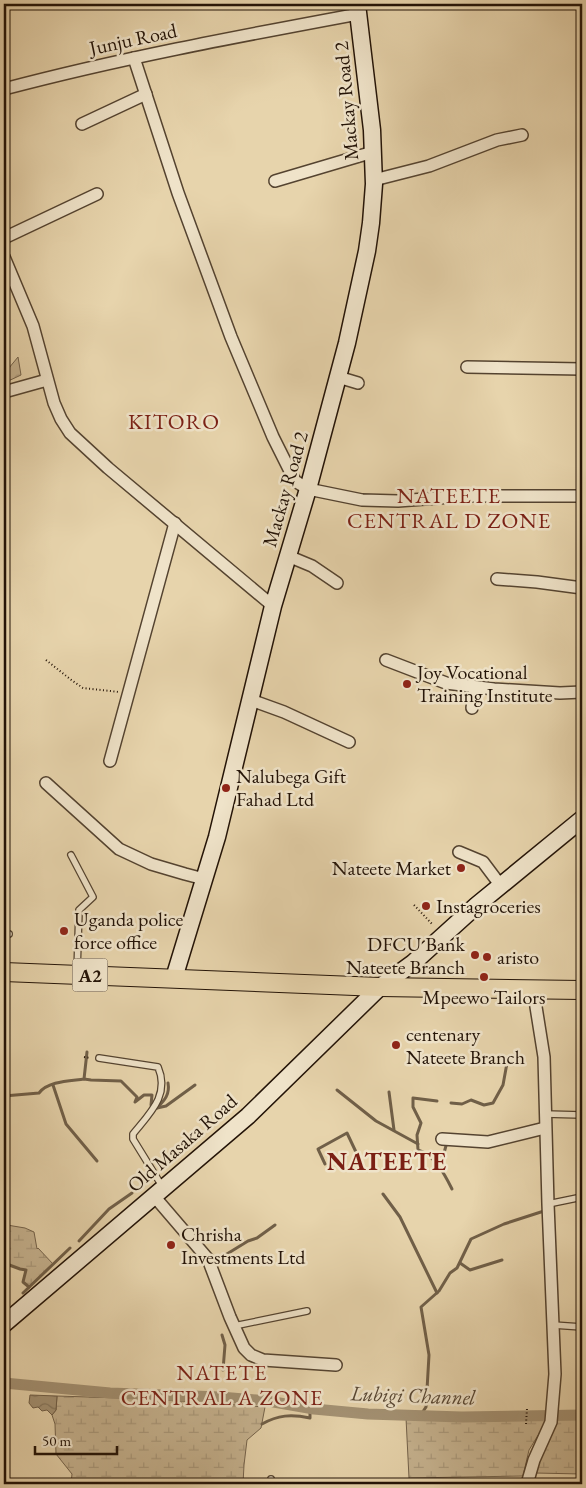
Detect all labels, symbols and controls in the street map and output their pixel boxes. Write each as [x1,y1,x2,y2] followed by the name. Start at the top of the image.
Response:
[85,17,180,61] street label: Junju Road
[328,40,364,161] street label: Mackay Road 2
[128,407,220,436] district label: KITORO
[256,428,314,550] street label: Mackay Road 2
[347,481,551,535] district label: NATEETE CENTRAL D ZONE
[415,659,553,708] place label: Joy Vocational Training Institute
[401,678,413,690] marker: Joy Vocational Training Institute
[236,763,347,812] place label: Nalubega Gift Fahad Ltd
[220,782,232,794] marker: Nalubega Gift Fahad Ltd
[332,855,452,881] place label: Nateete Market
[455,862,467,874] marker: Nateete Market
[436,893,541,919] place label: Instagroceries
[420,900,432,912] marker: Instagroceries
[74,906,184,955] place label: Uganda police force office
[58,925,70,937] marker: Uganda police force office
[346,931,466,980] place label: DFCU Bank Nateete Branch
[497,944,539,970] place label: aristo
[469,949,481,961] marker: DFCU Bank Nateete Branch
[481,951,493,963] marker: aristo
[72,958,108,992] road number: A2
[478,971,490,983] marker: Mpeewo Tailors
[423,984,545,1010] place label: Mpeewo Tailors
[406,1021,525,1070] place label: centenary Nateete Branch
[390,1039,402,1051] marker: centenary Nateete Branch
[122,1088,243,1198] street label: Old Masaka Road
[327,1145,447,1177] district label: NATEETE
[181,1221,306,1270] place label: Chrisha Investments Ltd
[165,1239,177,1251] marker: Chrisha Investments Ltd
[121,1358,323,1412] district label: NATETE CENTRAL A ZONE
[349,1379,477,1411] water label: Lubigi Channel
[35,1423,118,1455] scale bar
[42,1431,71,1450] text: 50 m

